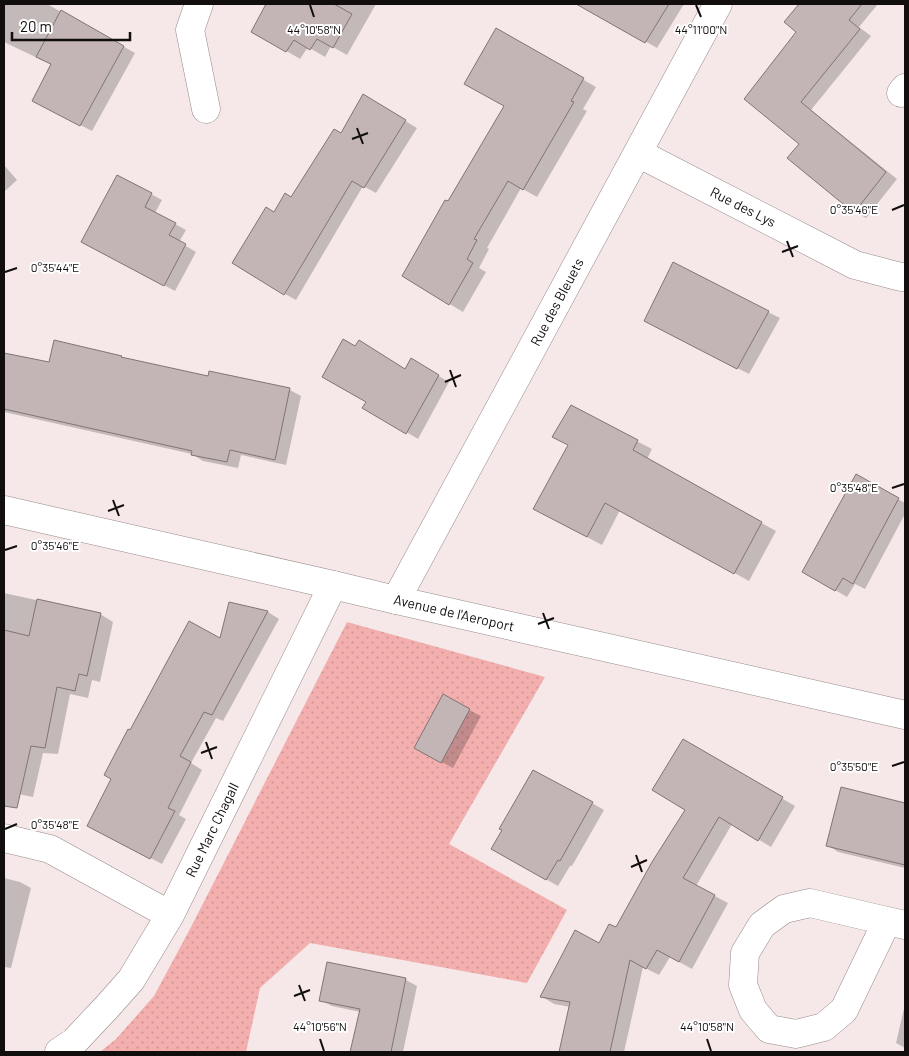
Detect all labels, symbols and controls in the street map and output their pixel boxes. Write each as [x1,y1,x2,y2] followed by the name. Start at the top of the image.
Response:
[12,10,130,42] scale bar
[20,17,52,35] text: 20 m
[287,22,341,36] text: 44°10'58"N
[675,22,727,36] text: 44°11'00"N
[708,183,779,230] street label: Rue des Lys
[830,202,878,216] text: 0°35'46"E
[526,255,587,349] street label: Rue des Bleuets
[31,260,79,274] text: 0°35'44"E
[830,480,878,494] text: 0°35'48"E
[31,538,79,552] text: 0°35'46"E
[392,590,516,635] street label: Avenue de l'Aeroport
[830,759,878,773] text: 0°35'50"E
[181,780,242,880] street label: Rue Marc Chagall
[31,817,79,831] text: 0°35'48"E
[293,1019,347,1033] text: 44°10'56"N
[680,1019,734,1033] text: 44°10'58"N

